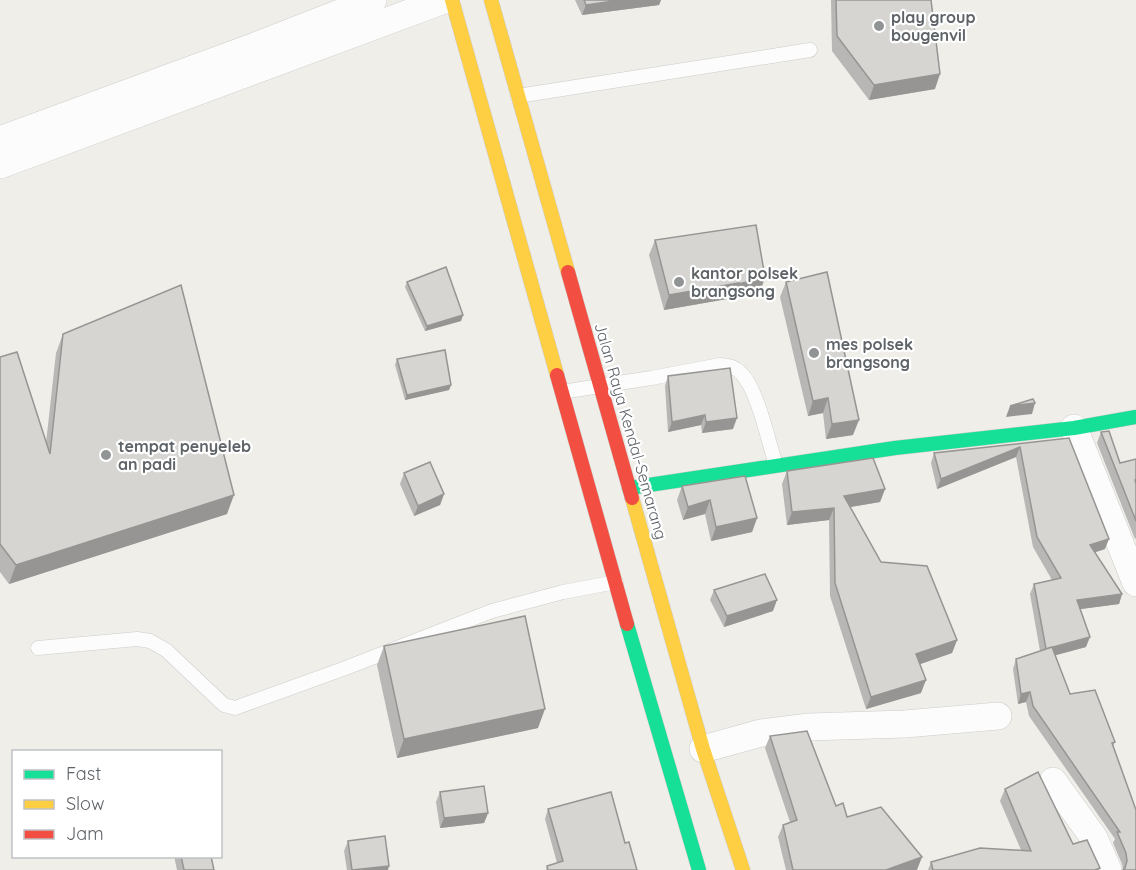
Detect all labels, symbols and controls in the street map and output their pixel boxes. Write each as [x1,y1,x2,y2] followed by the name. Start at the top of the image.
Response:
[891,7,976,45] place label: play group bougenvil
[872,19,886,33] marker: play group bougenvil
[691,263,798,301] place label: kantor polsek brangsong
[672,275,686,289] marker: kantor polsek brangsong
[590,320,672,542] street label: Jalan Raya Kendal-Semarang
[826,334,913,372] place label: mes polsek brangsong
[807,346,821,360] marker: mes polsek brangsong
[118,436,251,474] place label: tempat penyeleb an padi
[99,448,113,462] marker: tempat penyeleb an padi
[12,750,222,858] legend
[66,762,101,785] text: Fast
[66,792,104,815] text: Slow
[66,822,104,845] text: Jam

